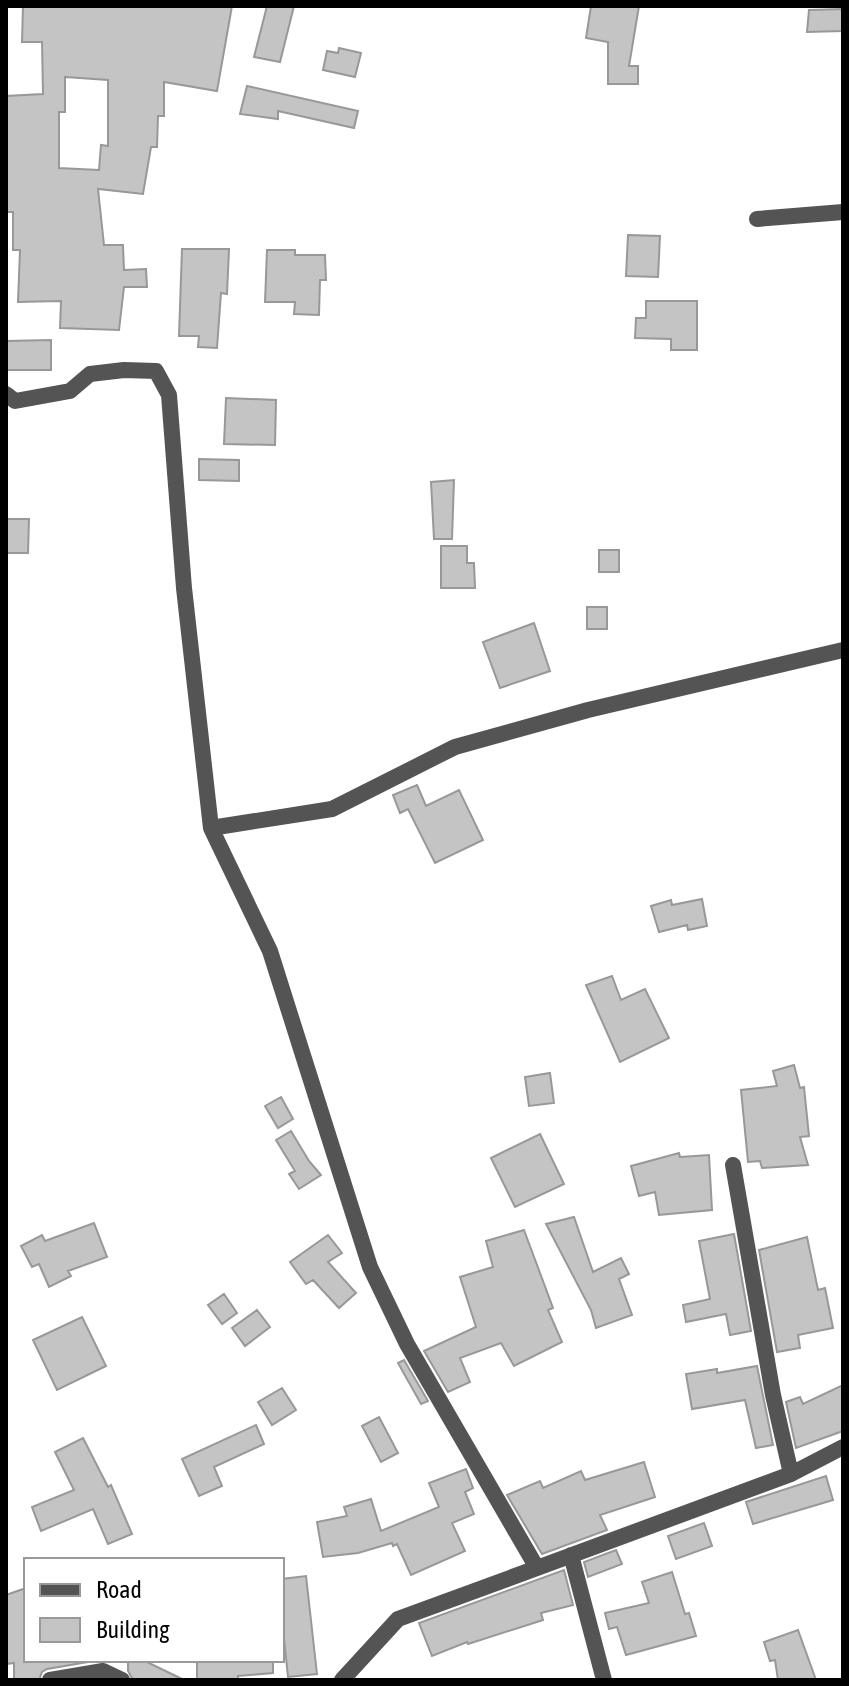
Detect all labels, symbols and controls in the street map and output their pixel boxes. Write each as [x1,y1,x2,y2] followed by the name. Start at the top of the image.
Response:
[24,1558,284,1662] legend
[96,1576,142,1603] text: Road
[96,1616,170,1643] text: Building

